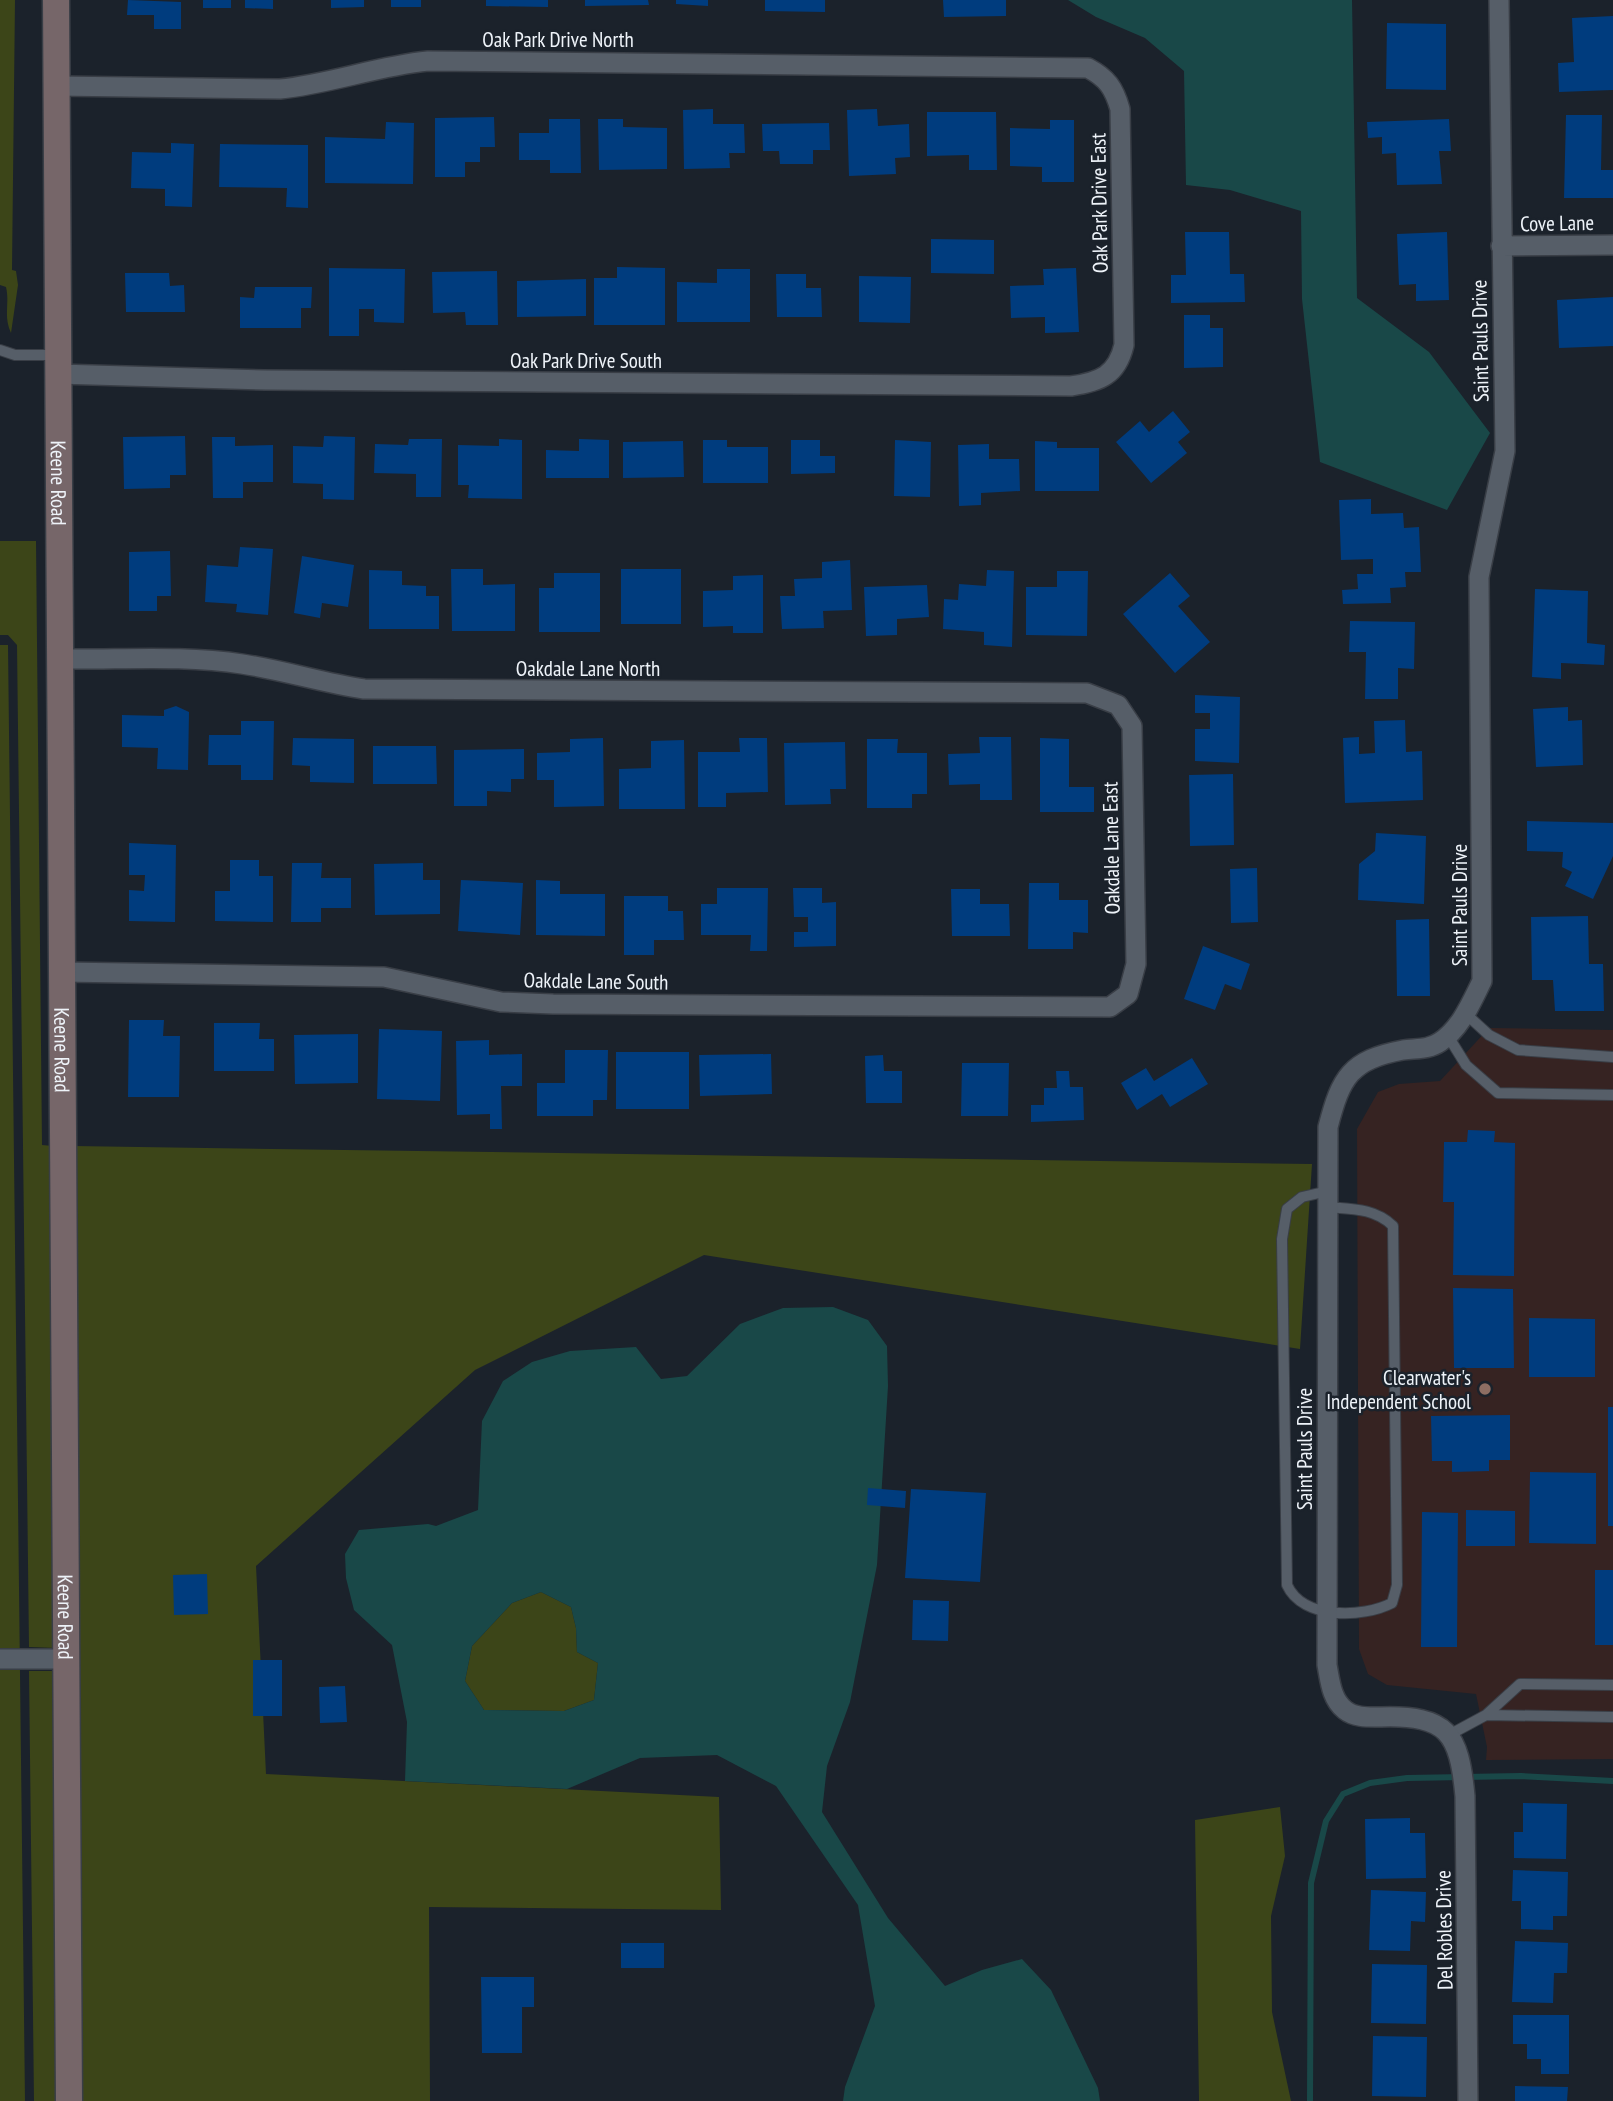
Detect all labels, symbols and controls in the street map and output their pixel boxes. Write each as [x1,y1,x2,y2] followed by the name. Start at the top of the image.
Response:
[482,26,634,53] street label: Oak Park Drive North
[1084,133,1114,273] street label: Oak Park Drive East
[1520,209,1594,237] street label: Cove Lane
[1465,280,1495,402] street label: Saint Pauls Drive
[510,347,662,374] street label: Oak Park Drive South
[45,440,73,526] street label: Keene Road
[516,655,660,682] street label: Oakdale Lane North
[1096,781,1126,915] street label: Oakdale Lane East
[1446,844,1473,966] street label: Saint Pauls Drive
[523,966,669,996] street label: Oakdale Lane South
[49,1007,76,1093] street label: Keene Road
[1326,1364,1471,1415] place label: Clearwater's Independent School
[1477,1381,1493,1397] marker: Clearwater's Independent School
[1291,1388,1318,1510] street label: Saint Pauls Drive
[52,1574,80,1660] street label: Keene Road
[1429,1870,1459,1990] street label: Del Robles Drive

